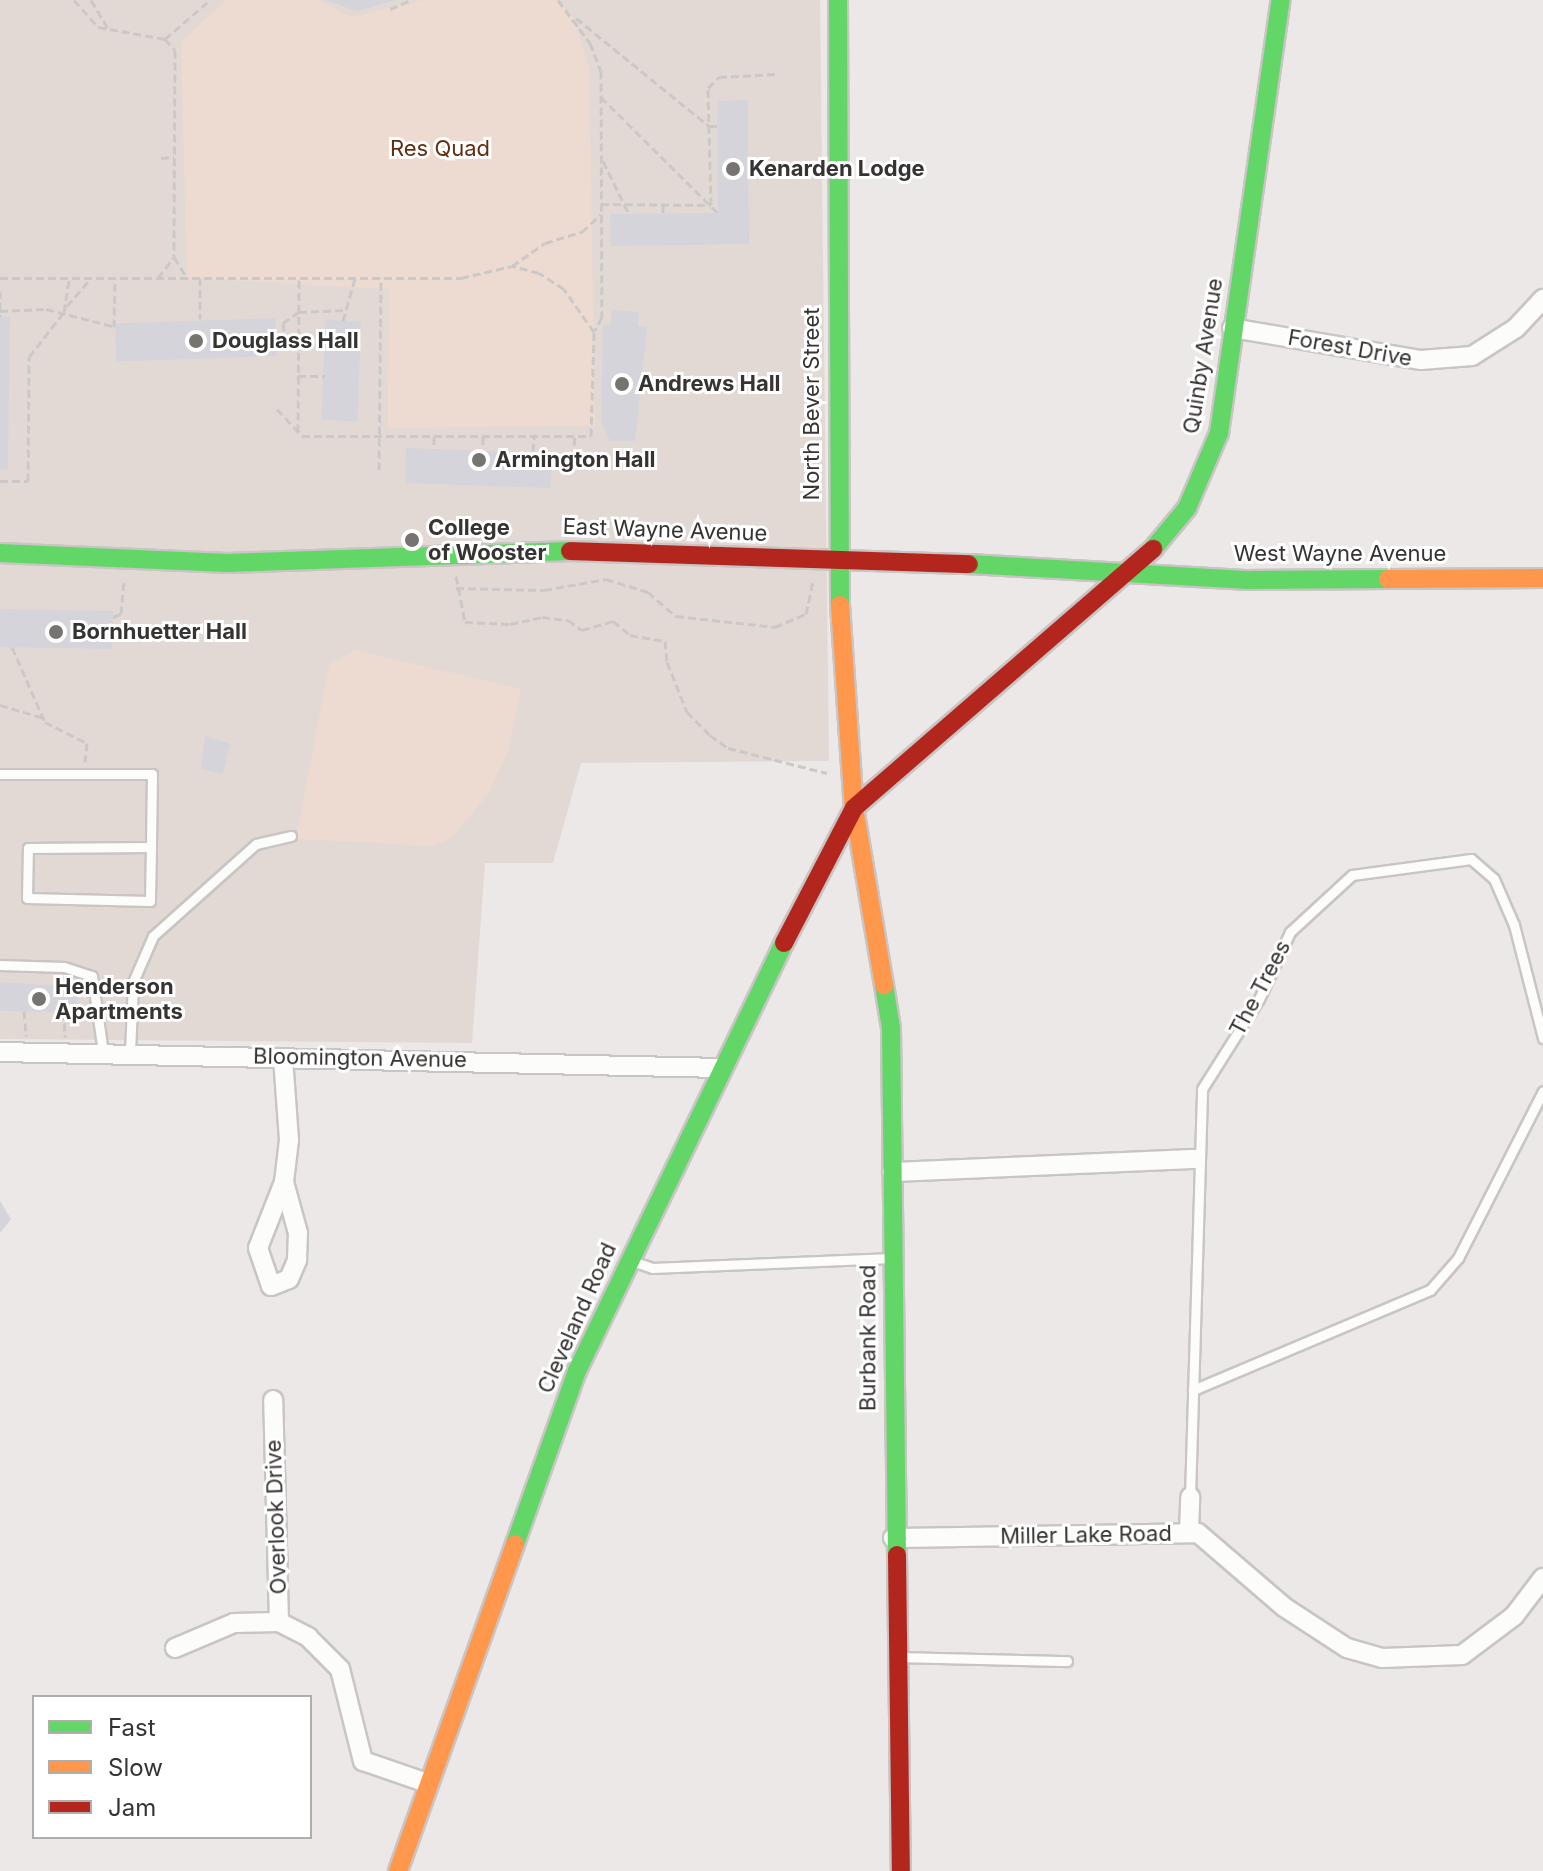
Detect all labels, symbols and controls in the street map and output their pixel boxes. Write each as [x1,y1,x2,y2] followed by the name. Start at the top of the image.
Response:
[390,136,490,162] park label: Res Quad
[749,156,925,182] place label: Kenarden Lodge
[724,160,742,178] marker: Kenarden Lodge
[1178,276,1228,436] street label: Quinby Avenue
[799,308,825,500] street label: North Bever Street
[1286,324,1414,372] street label: Forest Drive
[212,328,359,354] place label: Douglass Hall
[187,332,205,350] marker: Douglass Hall
[638,371,781,397] place label: Andrews Hall
[613,375,631,393] marker: Andrews Hall
[495,447,656,473] place label: Armington Hall
[470,451,488,469] marker: Armington Hall
[562,513,768,547] street label: East Wayne Avenue
[428,514,546,566] place label: College of Wooster
[403,531,421,549] marker: College of Wooster
[1234,541,1446,567] street label: West Wayne Avenue
[72,619,247,645] place label: Bornhuetter Hall
[47,623,65,641] marker: Bornhuetter Hall
[1224,936,1296,1040] street label: The Trees
[55,973,183,1024] place label: Henderson Apartments
[30,990,48,1008] marker: Henderson Apartments
[253,1043,467,1073] street label: Bloomington Avenue
[532,1239,622,1397] street label: Cleveland Road
[855,1265,881,1411] street label: Burbank Road
[260,1439,292,1595] street label: Overlook Drive
[1000,1520,1172,1550] street label: Miller Lake Road
[32,1695,312,1839] legend
[108,1713,156,1742] text: Fast
[108,1753,163,1782] text: Slow
[108,1793,156,1822] text: Jam

